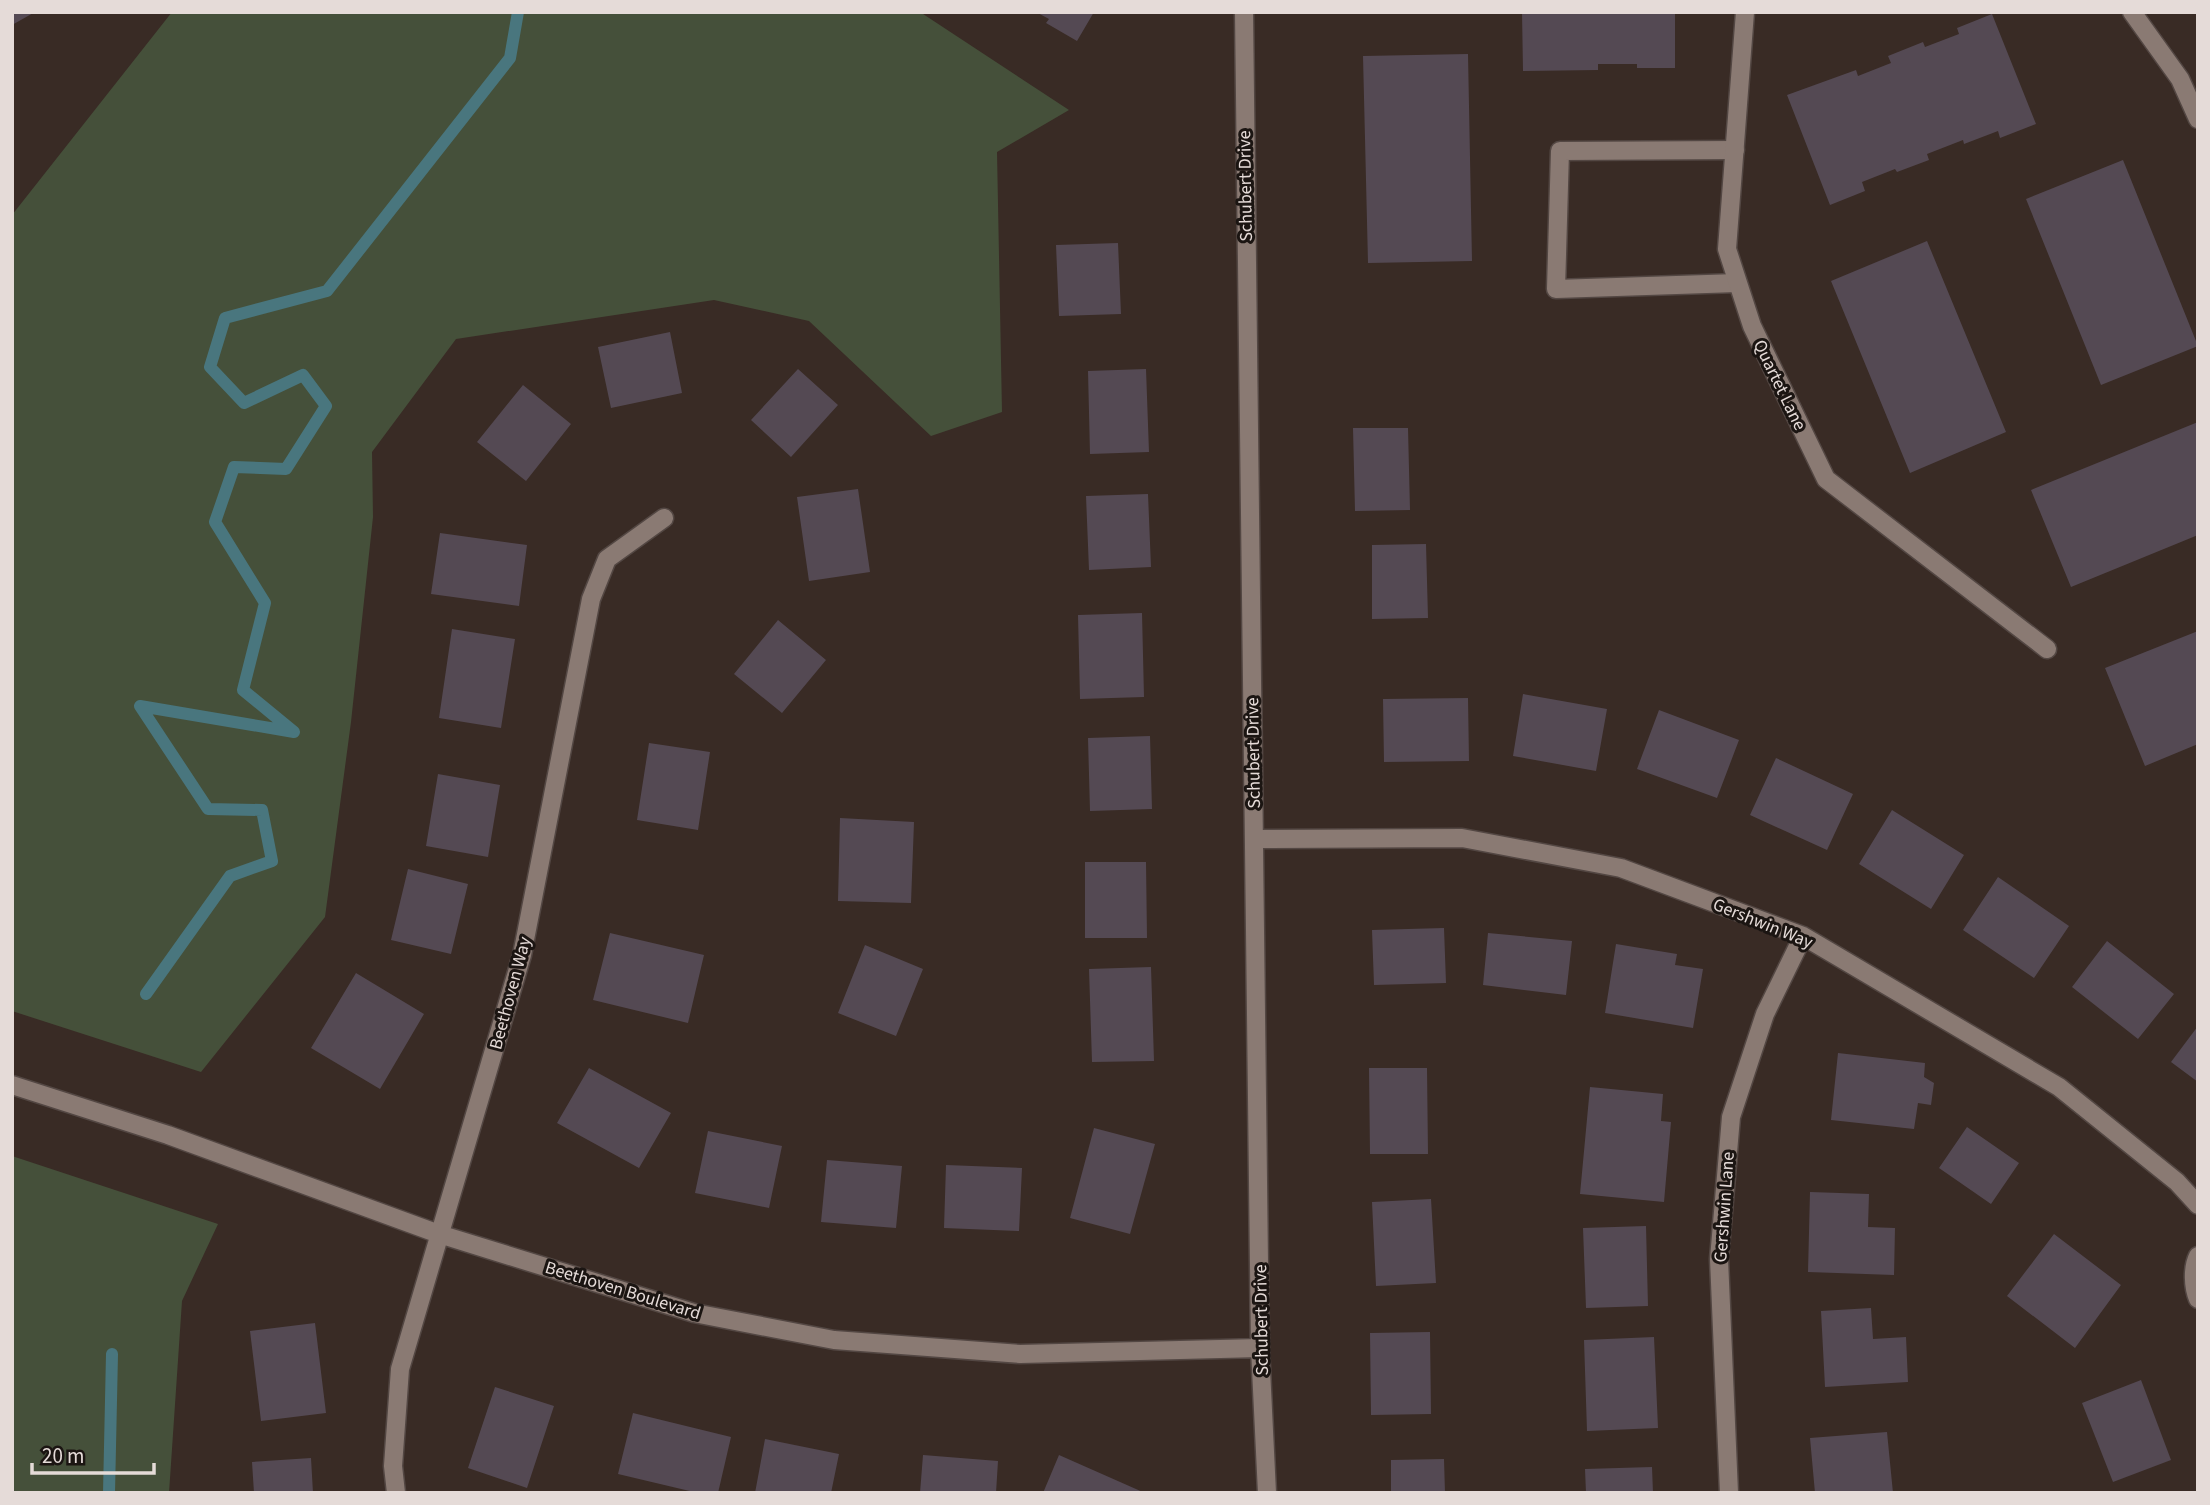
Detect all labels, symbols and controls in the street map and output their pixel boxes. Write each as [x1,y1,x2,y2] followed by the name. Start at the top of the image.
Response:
[1232,130,1259,242] street label: Schubert Drive
[1747,336,1812,435] street label: Quartet Lane
[1240,697,1267,809] street label: Schubert Drive
[1709,892,1817,955] street label: Gershwin Way
[483,933,538,1052] street label: Beethoven Way
[1708,1151,1741,1263] street label: Gershwin Lane
[542,1255,704,1326] street label: Beethoven Boulevard
[1248,1264,1275,1376] street label: Schubert Drive
[32,1432,154,1476] scale bar
[42,1441,84,1471] text: 20 m

